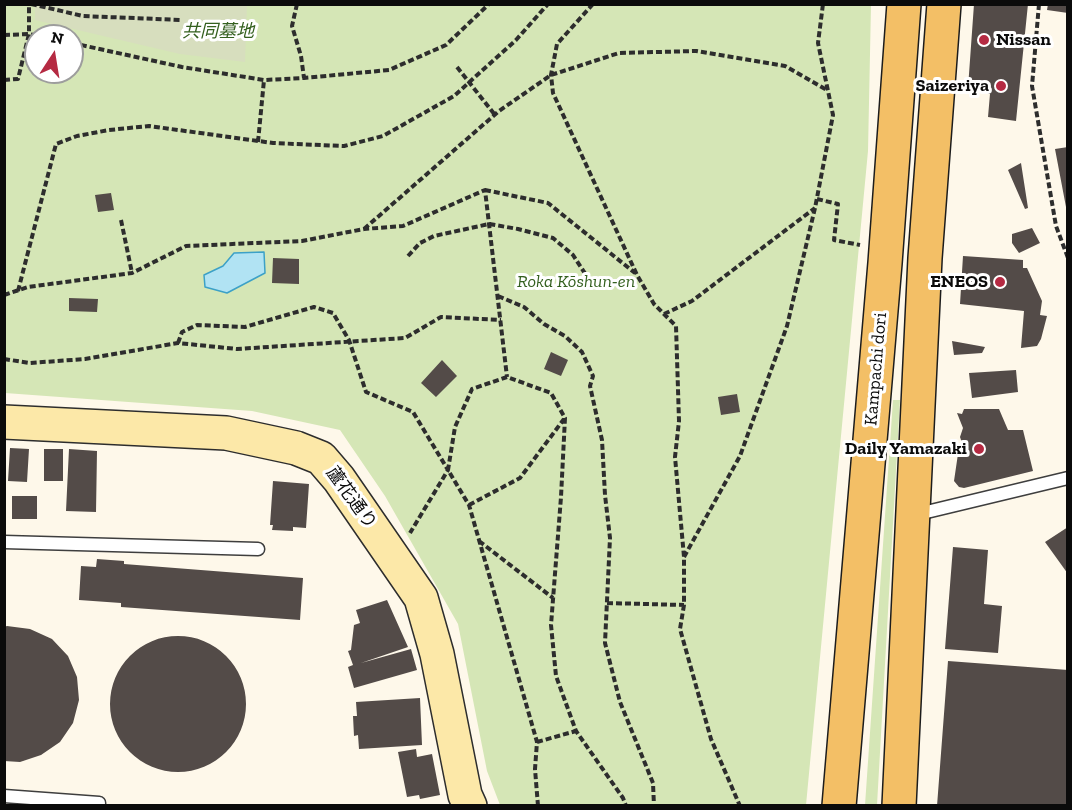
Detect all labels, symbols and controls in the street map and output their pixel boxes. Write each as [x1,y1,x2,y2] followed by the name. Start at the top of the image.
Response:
[182,21,254,43] park label: 共同墓地
[24,24,84,84] north arrow
[49,27,65,48] text: N
[996,29,1051,51] place label: Nissan
[977,33,991,47] marker: Nissan
[915,75,989,97] place label: Saizeriya
[994,79,1008,93] marker: Saizeriya
[517,271,635,293] park label: Roka Kōshun-en
[930,271,988,293] place label: ENEOS
[993,275,1007,289] marker: ENEOS
[860,311,892,427] street label: Kampachi dori
[845,438,967,460] place label: Daily Yamazaki
[972,442,986,456] marker: Daily Yamazaki
[321,463,381,533] street label: 蘆花通り

